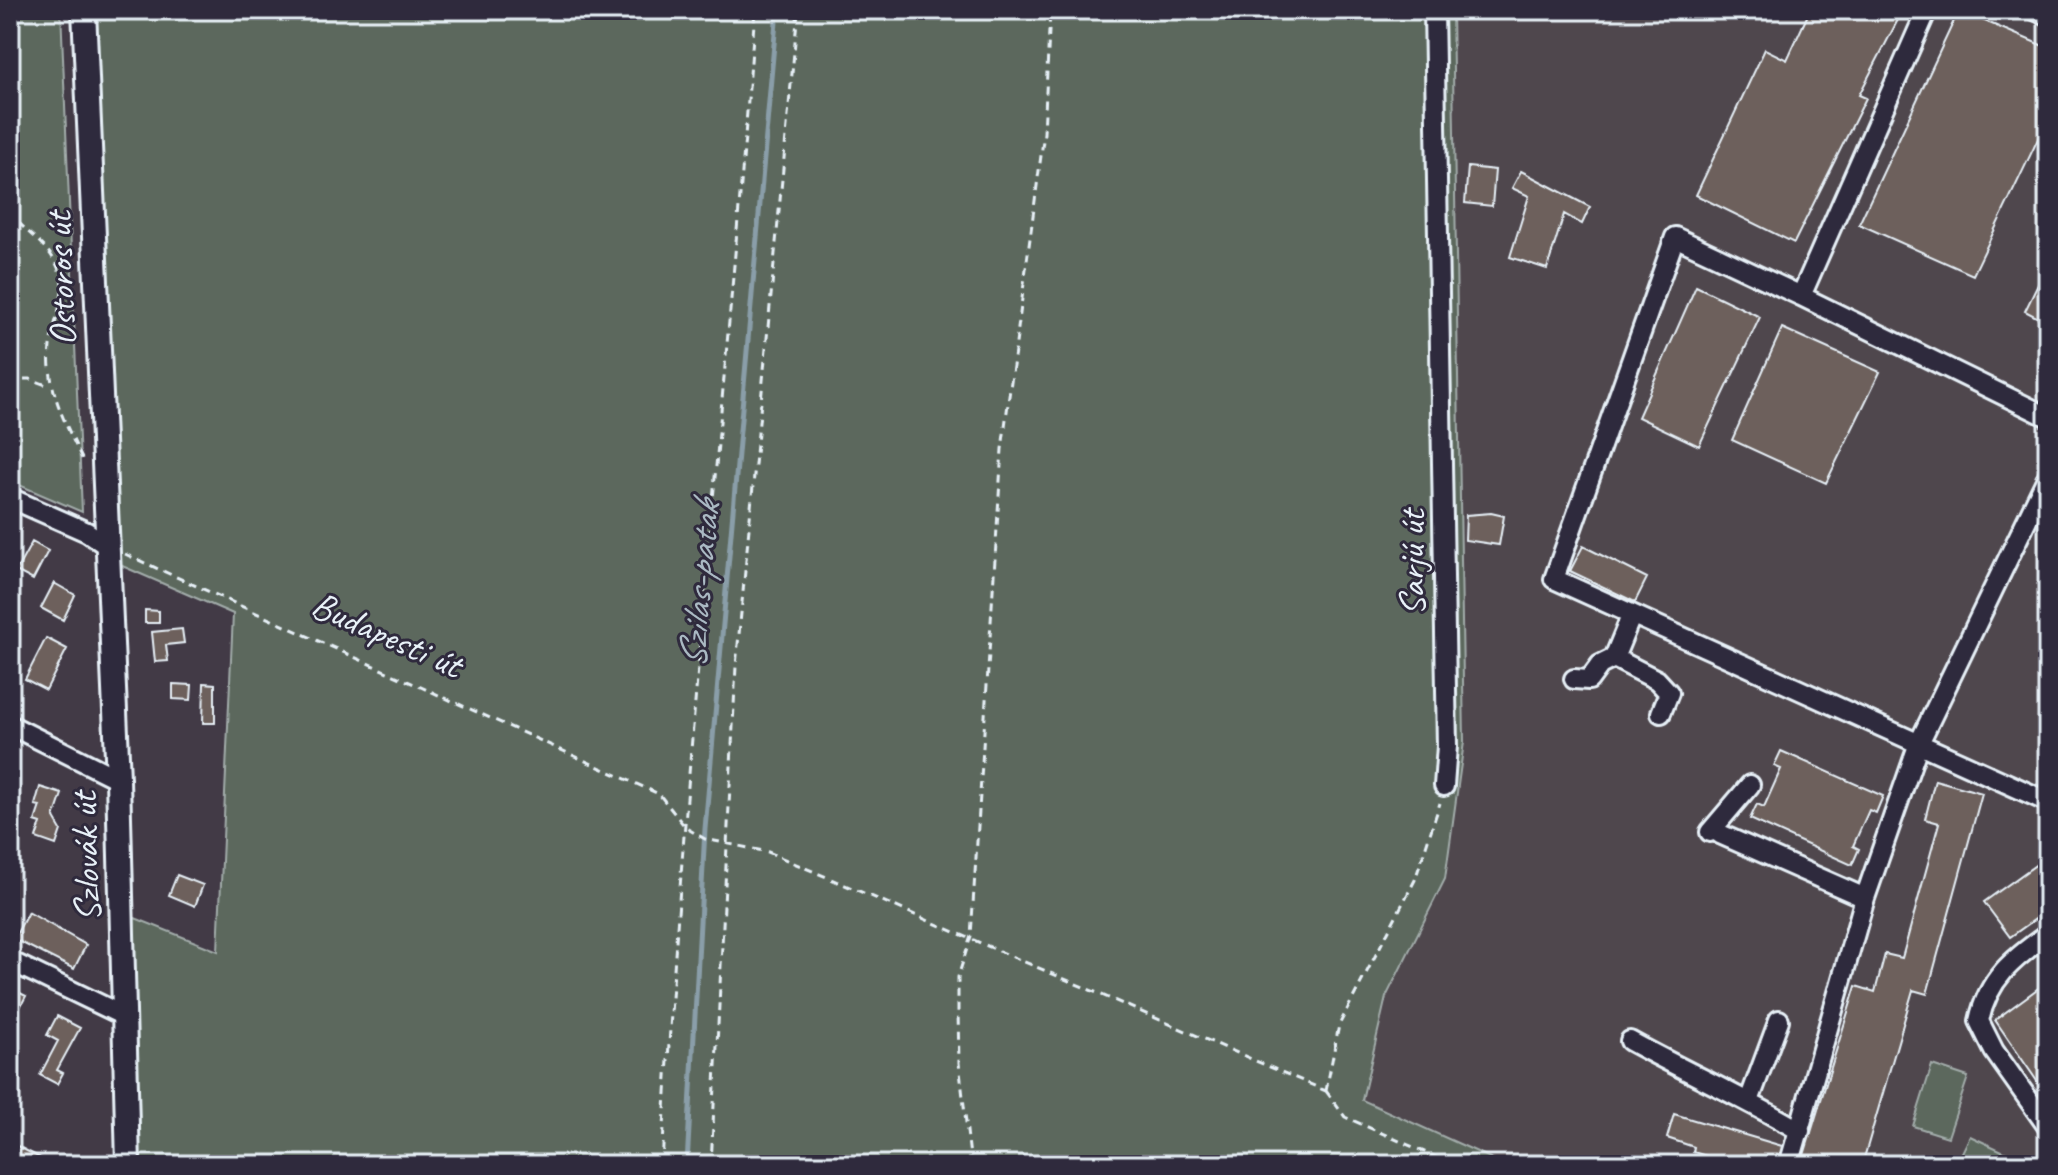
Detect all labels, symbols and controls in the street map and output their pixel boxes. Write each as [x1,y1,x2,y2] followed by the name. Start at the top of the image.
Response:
[35,208,86,347] street label: Ostoros út
[667,493,732,670] water label: Szilas-patak
[1388,507,1435,616] street label: Sarjú út
[304,581,472,690] street label: Budapesti út
[60,788,111,923] street label: Szlovák út

